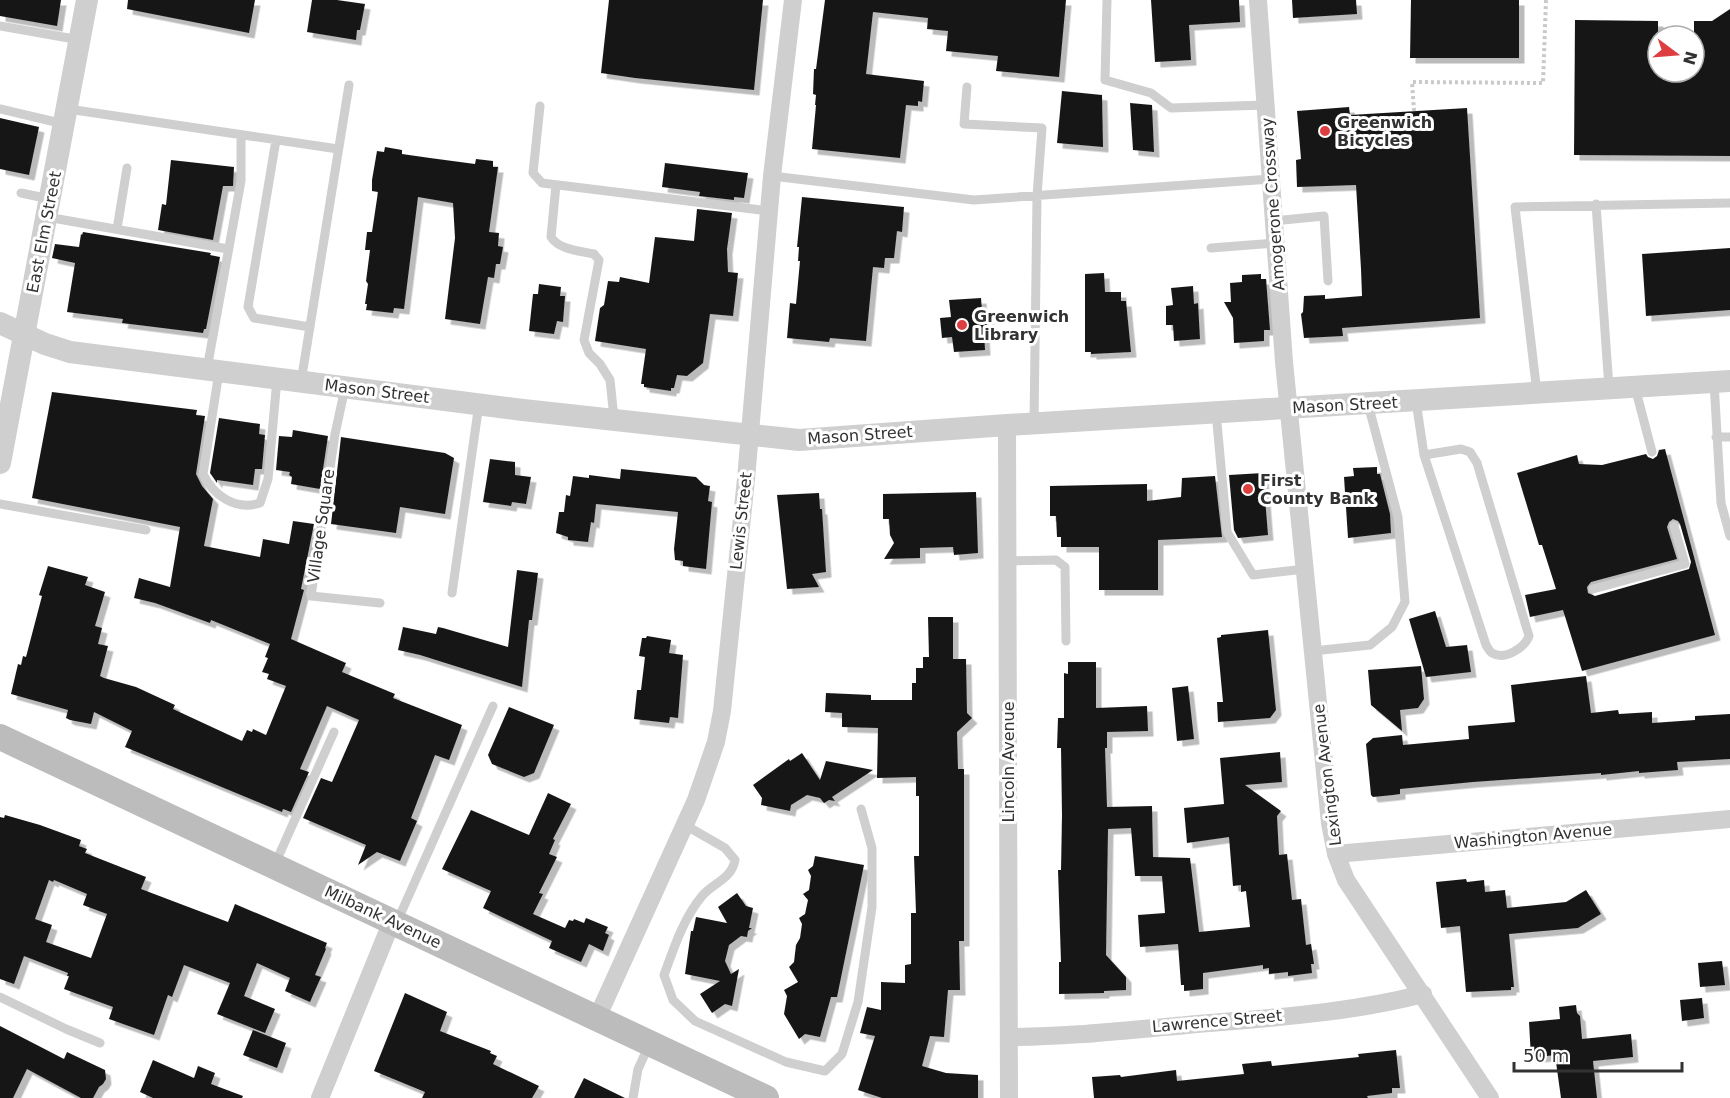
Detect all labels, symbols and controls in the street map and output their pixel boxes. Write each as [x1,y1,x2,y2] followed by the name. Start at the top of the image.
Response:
[1646,24,1706,84] north arrow
[1679,49,1701,67] text: N
[1337,113,1432,150] place label: Greenwich Bicycles
[1257,117,1289,291] street label: Amogerone Crossway
[1318,124,1332,138] marker: Greenwich Bicycles
[23,170,65,294] street label: East Elm Street
[974,307,1069,344] place label: Greenwich Library
[955,318,969,332] marker: Greenwich Library
[323,375,431,407] street label: Mason Street
[1292,393,1398,417] street label: Mason Street
[807,422,913,448] street label: Mason Street
[304,468,338,584] street label: Village Square
[726,471,756,571] street label: Lewis Street
[1260,471,1375,508] place label: First County Bank
[1241,482,1255,496] marker: First County Bank
[999,701,1018,823] street label: Lincoln Avenue
[1309,703,1345,847] street label: Lexington Avenue
[1453,820,1613,852] street label: Washington Avenue
[322,882,444,952] street label: Milbank Avenue
[1151,1006,1283,1036] street label: Lawrence Street
[1514,1035,1682,1073] scale bar
[1523,1045,1569,1066] text: 50 m

